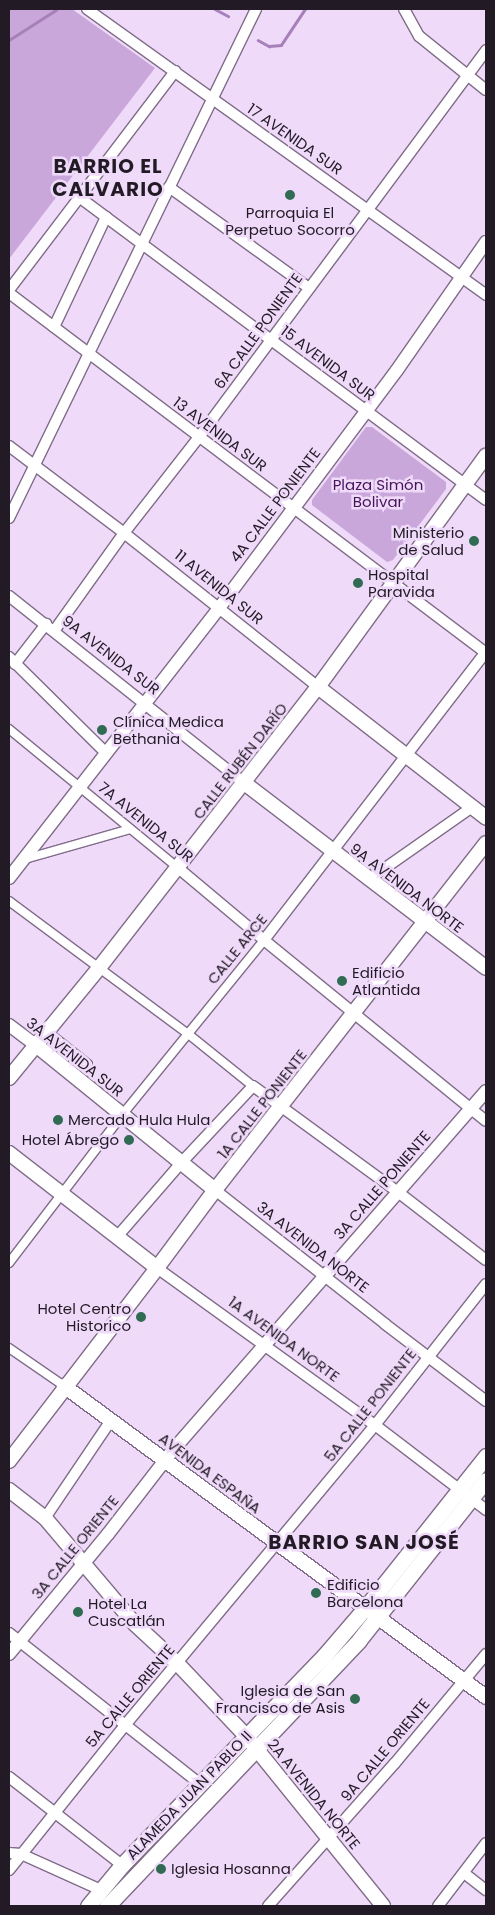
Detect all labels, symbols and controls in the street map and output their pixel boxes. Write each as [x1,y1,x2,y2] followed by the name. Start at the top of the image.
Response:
[244,100,346,178] street label: 17 AVENIDA SUR
[51,155,165,202] district label: BARRIO EL CALVARIO
[284,189,296,201] marker: Parroquia El Perpetuo Socorro
[225,203,355,238] place label: Parroquia El Perpetuo Socorro
[210,270,306,392] street label: 6A CALLE PONIENTE
[277,322,379,404] street label: 15 AVENIDA SUR
[170,393,270,475] street label: 13 AVENIDA SUR
[226,444,324,566] street label: 4A CALLE PONIENTE
[333,475,423,510] park label: Plaza Simón Bolivar
[393,523,464,558] place label: Ministerio de Salud
[468,535,480,547] marker: Ministerio de Salud
[171,546,267,628] street label: 11 AVENIDA SUR
[368,565,435,600] place label: Hospital Paravida
[352,577,364,589] marker: Hospital Paravida
[59,611,163,699] street label: 9A AVENIDA SUR
[189,699,291,823] street label: CALLE RUBÉN DARÍO
[113,712,224,747] place label: Clínica Medica Bethania
[95,723,109,737] marker: Clínica Medica Bethania
[95,778,197,866] street label: 7A AVENIDA SUR
[347,839,467,937] street label: 9A AVENIDA NORTE
[203,910,271,988] street label: CALLE ARCE
[352,963,420,998] place label: Edificio Atlantida
[336,975,348,987] marker: Edificio Atlantida
[23,1014,127,1100] street label: 3A AVENIDA SUR
[214,1046,310,1162] street label: 1A CALLE PONIENTE
[68,1111,210,1129] place label: Mercado Hula Hula
[52,1114,64,1126] marker: Mercado Hula Hula
[330,1127,434,1243] street label: 3A CALLE PONIENTE
[22,1131,119,1149] place label: Hotel Ábrego
[123,1134,135,1146] marker: Hotel Ábrego
[253,1198,373,1296] street label: 3A AVENIDA NORTE
[225,1293,343,1385] street label: 1A AVENIDA NORTE
[37,1299,131,1334] place label: Hotel Centro Historico
[135,1311,147,1323] marker: Hotel Centro Historico
[320,1345,420,1465] street label: 5A CALLE PONIENTE
[156,1429,264,1517] street label: AVENIDA ESPAÑA
[28,1492,122,1602] street label: 3A CALLE ORIENTE
[266,1530,462,1554] district label: BARRIO SAN JOSÉ
[327,1575,403,1610] place label: Edificio Barcelona
[309,1586,323,1600] marker: Edificio Barcelona
[88,1594,165,1629] place label: Hotel La Cuscatlán
[72,1606,84,1618] marker: Hotel La Cuscatlán
[82,1641,178,1751] street label: 5A CALLE ORIENTE
[216,1681,345,1716] place label: Iglesia de San Francisco de Asis
[349,1693,361,1705] marker: Iglesia de San Francisco de Asis
[337,1695,433,1805] street label: 9A CALLE ORIENTE
[123,1727,255,1863] street label: ALAMEDA JUAN PABLO II
[264,1735,364,1853] street label: 2A AVENIDA NORTE
[171,1860,291,1878] place label: Iglesia Hosanna
[155,1863,167,1875] marker: Iglesia Hosanna

